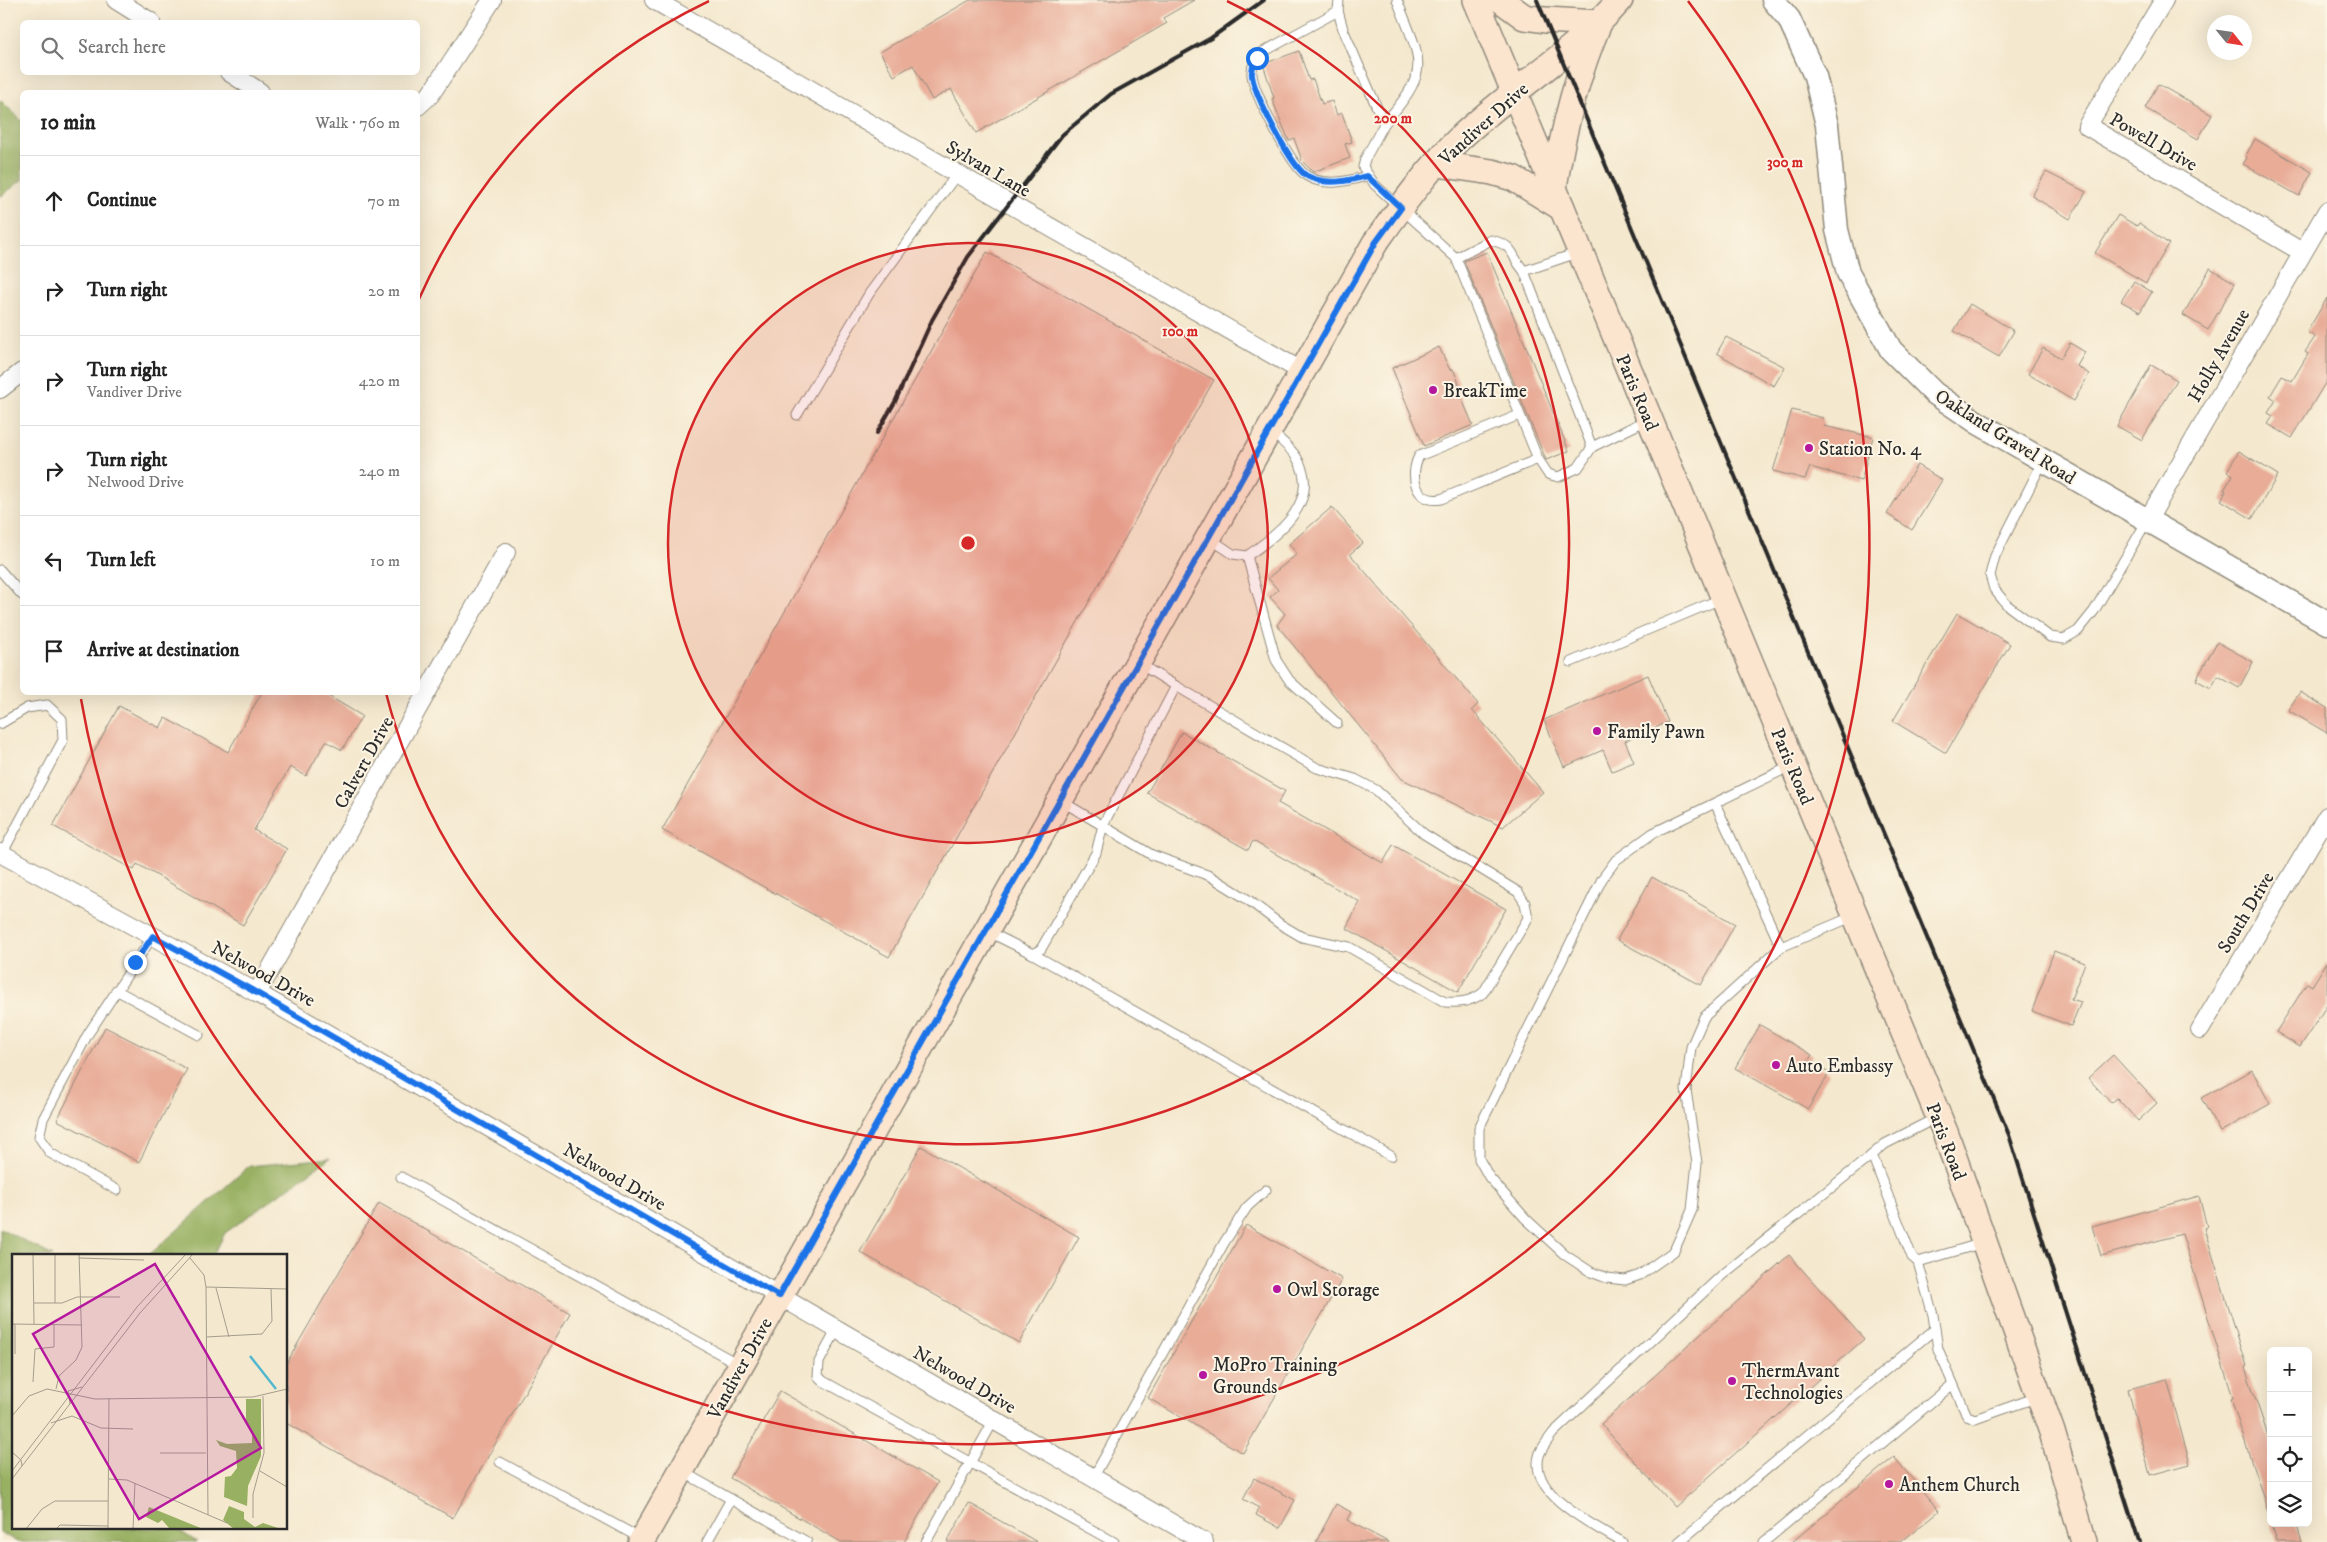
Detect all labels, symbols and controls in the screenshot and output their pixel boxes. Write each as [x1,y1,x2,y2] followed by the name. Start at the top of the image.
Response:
[2207,15,2252,60] north arrow
[20,20,420,75] search box
[38,34,66,62] icon: search
[78,36,166,59] text: Search here
[1246,47,1269,70] route start
[1434,78,1534,171] street label: Vandiver Drive
[2105,108,2201,177] street label: Powell Drive
[1374,109,1413,128] text: 200 m
[40,110,96,136] text: 10 min
[315,113,400,133] text: Walk · 760 m
[942,136,1035,203] street label: Sylvan Lane
[1767,153,1804,172] text: 300 m
[40,187,68,215] icon: ahead
[87,189,157,212] text: Continue
[368,191,400,211] text: 70 m
[40,277,68,305] icon: right
[87,279,167,302] text: Turn right
[368,281,400,301] text: 20 m
[2183,305,2255,406] street label: Holly Avenue
[1162,322,1199,341] text: 100 m
[1610,351,1663,435] street label: Paris Road
[87,359,167,382] text: Turn right
[40,367,68,395] icon: right
[359,371,400,391] text: 420 m
[1443,380,1527,403] place label: BreakTime
[87,382,182,402] text: Vandiver Drive
[1427,384,1439,396] marker: BreakTime
[1930,385,2080,490] street label: Oakland Gravel Road
[1819,438,1922,461] place label: Station No. 4
[1803,442,1815,454] marker: Station No. 4
[87,449,167,472] text: Turn right
[40,457,68,485] icon: right
[359,461,400,481] text: 240 m
[87,472,184,492] text: Nelwood Drive
[959,534,977,552] centre of rings
[40,547,68,575] icon: left
[87,549,156,572] text: Turn left
[370,551,400,571] text: 10 m
[40,637,68,665] icon: arrive
[87,639,239,662] text: Arrive at destination
[330,712,399,813] street label: Calvert Drive
[1607,721,1705,744] place label: Family Pawn
[1591,725,1603,737] marker: Family Pawn
[1765,725,1818,809] street label: Paris Road
[2213,868,2280,958] street label: South Drive
[207,936,319,1012] street label: Nelwood Drive
[124,951,147,974] route end
[1786,1055,1894,1078] place label: Auto Embassy
[1770,1059,1782,1071] marker: Auto Embassy
[1920,1100,1971,1184] street label: Paris Road
[559,1139,670,1216] street label: Nelwood Drive
[12,1254,288,1530] inset map
[1287,1279,1380,1302] place label: Owl Storage
[1271,1283,1283,1295] marker: Owl Storage
[702,1314,778,1425] street label: Vandiver Drive
[909,1342,1020,1419] street label: Nelwood Drive
[2267,1347,2312,1527] map controls
[2267,1347,2312,1392] button: +
[1213,1354,1338,1399] place label: MoPro Training Grounds
[1742,1360,1843,1405] place label: ThermAvant Technologies
[1197,1369,1209,1381] marker: MoPro Training Grounds
[1726,1375,1738,1387] marker: ThermAvant Technologies
[2267,1392,2312,1437] button: −
[2267,1437,2312,1482] button: locate
[1899,1474,2020,1497] place label: Anthem Church
[1883,1478,1895,1490] marker: Anthem Church
[2267,1482,2312,1527] button: layers

